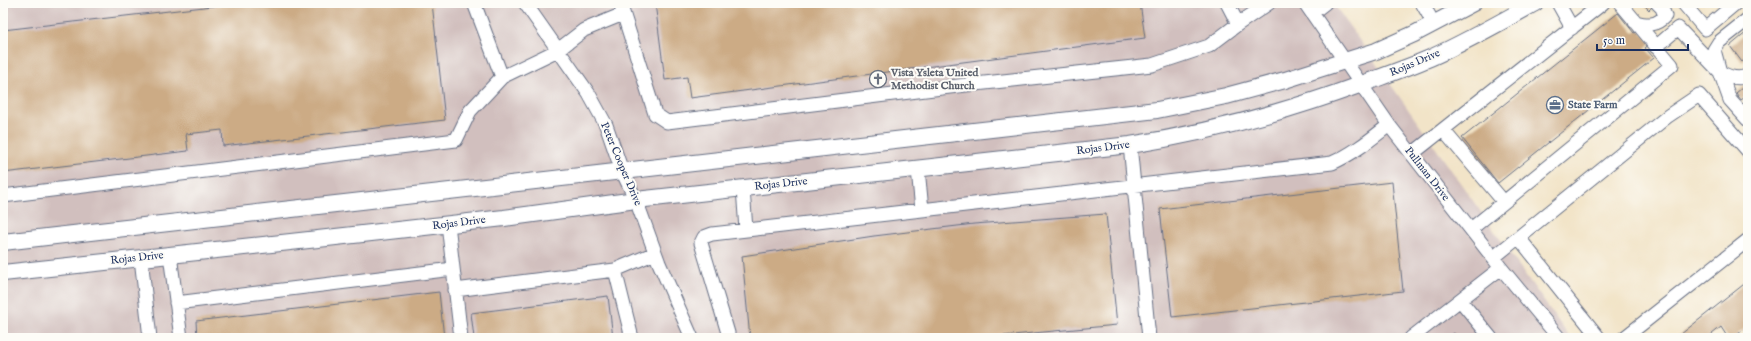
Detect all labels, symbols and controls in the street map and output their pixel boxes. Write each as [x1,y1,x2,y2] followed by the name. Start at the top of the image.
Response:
[1597,26,1688,52] scale bar
[1603,33,1625,48] text: 50 m
[1388,46,1442,80] street label: Rojas Drive
[890,66,979,93] place label: Vista Ysleta United Methodist Church
[868,69,888,89] church icon: Vista Ysleta United Methodist Church
[1545,95,1565,115] office icon: State Farm
[1568,98,1618,112] place label: State Farm
[597,120,645,208] street label: Peter Cooper Drive
[1076,138,1130,158] street label: Rojas Drive
[1401,144,1453,204] street label: Pullman Drive
[754,174,808,194] street label: Rojas Drive
[432,213,486,233] street label: Rojas Drive
[110,248,164,268] street label: Rojas Drive

